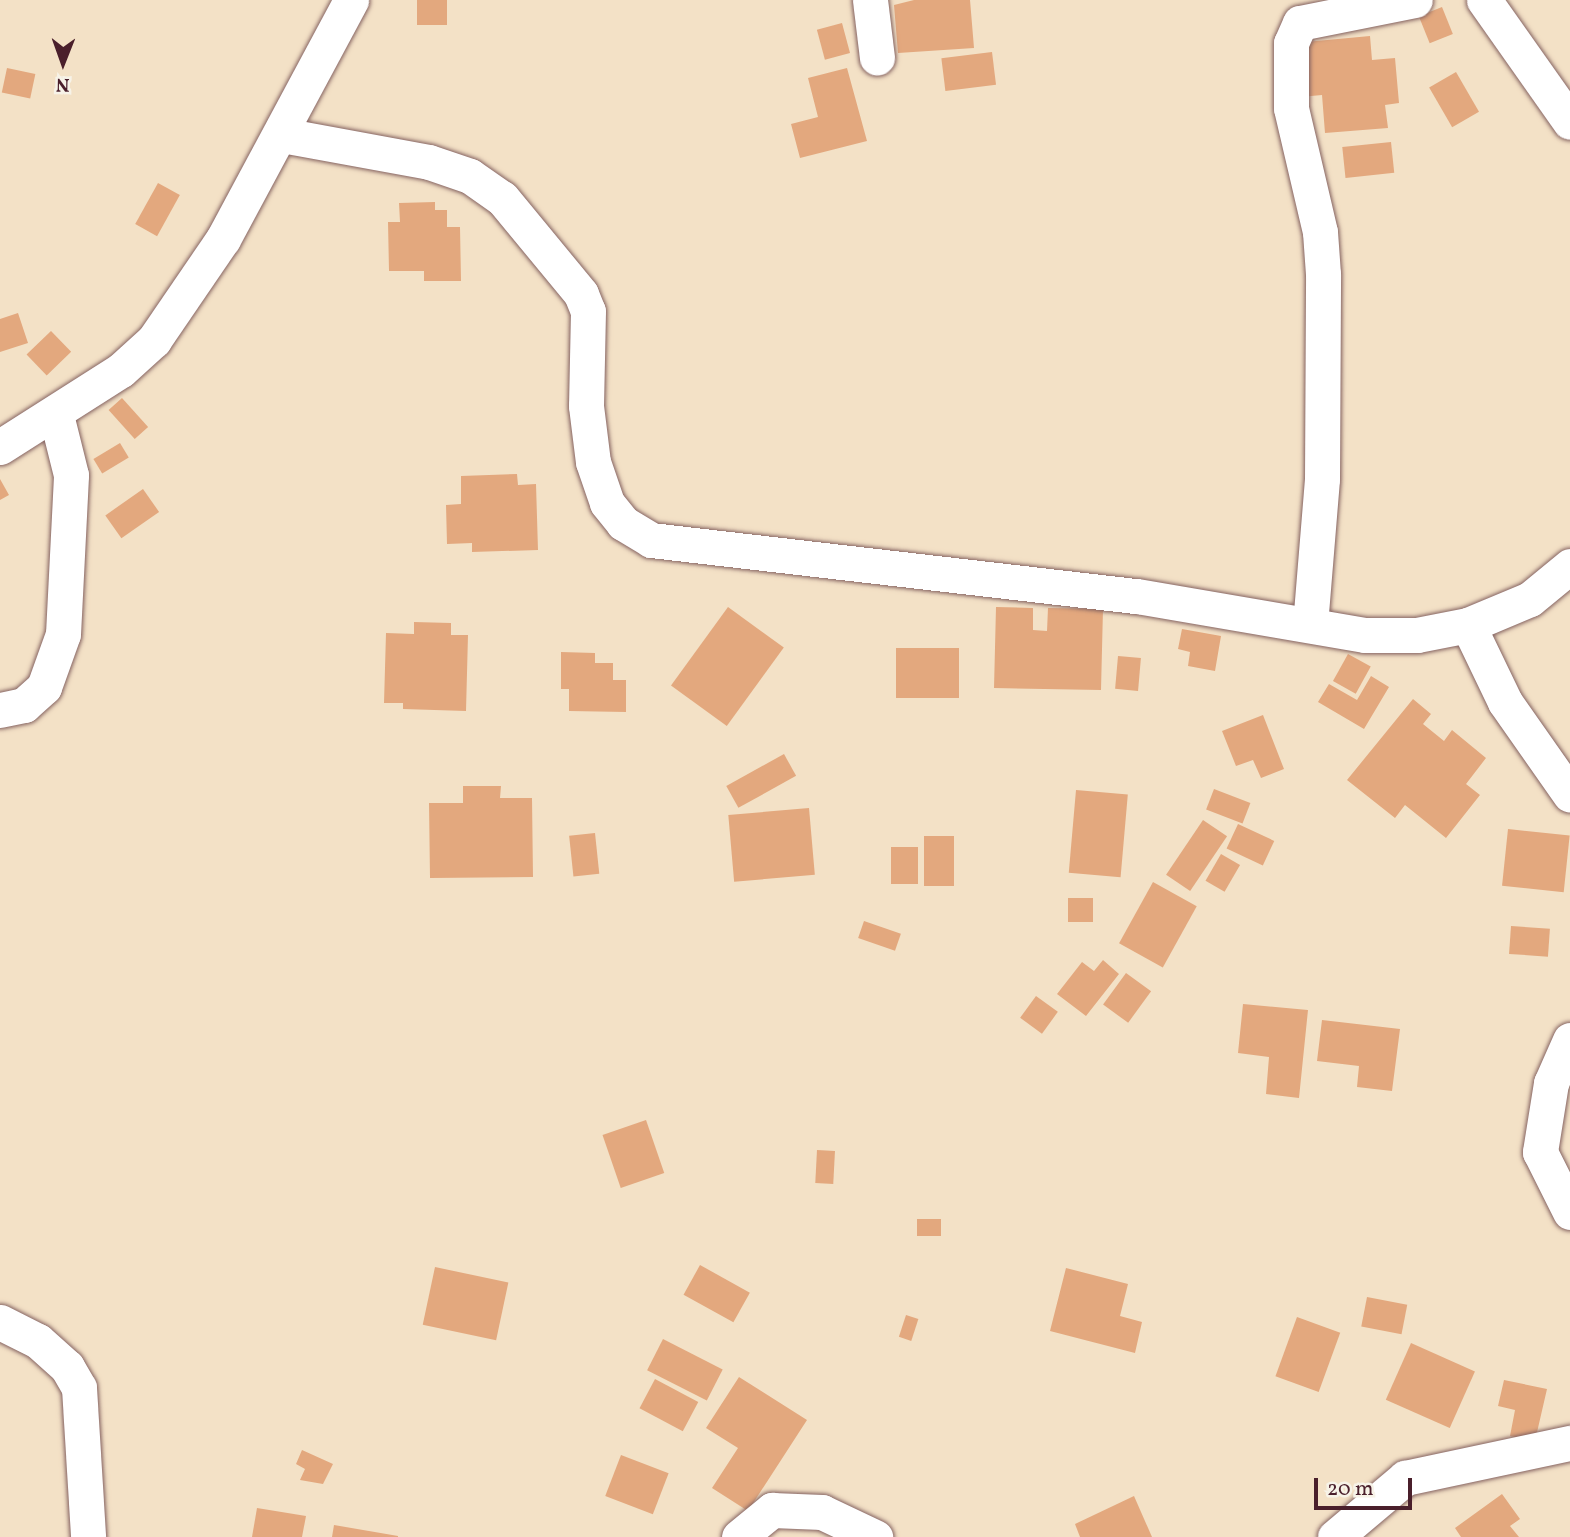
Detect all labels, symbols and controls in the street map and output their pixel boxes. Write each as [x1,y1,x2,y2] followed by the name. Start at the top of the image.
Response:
[28,28,98,98] north arrow
[56,71,70,97] text: N
[1318,1464,1416,1508] scale bar
[1327,1475,1373,1504] text: 20 m

